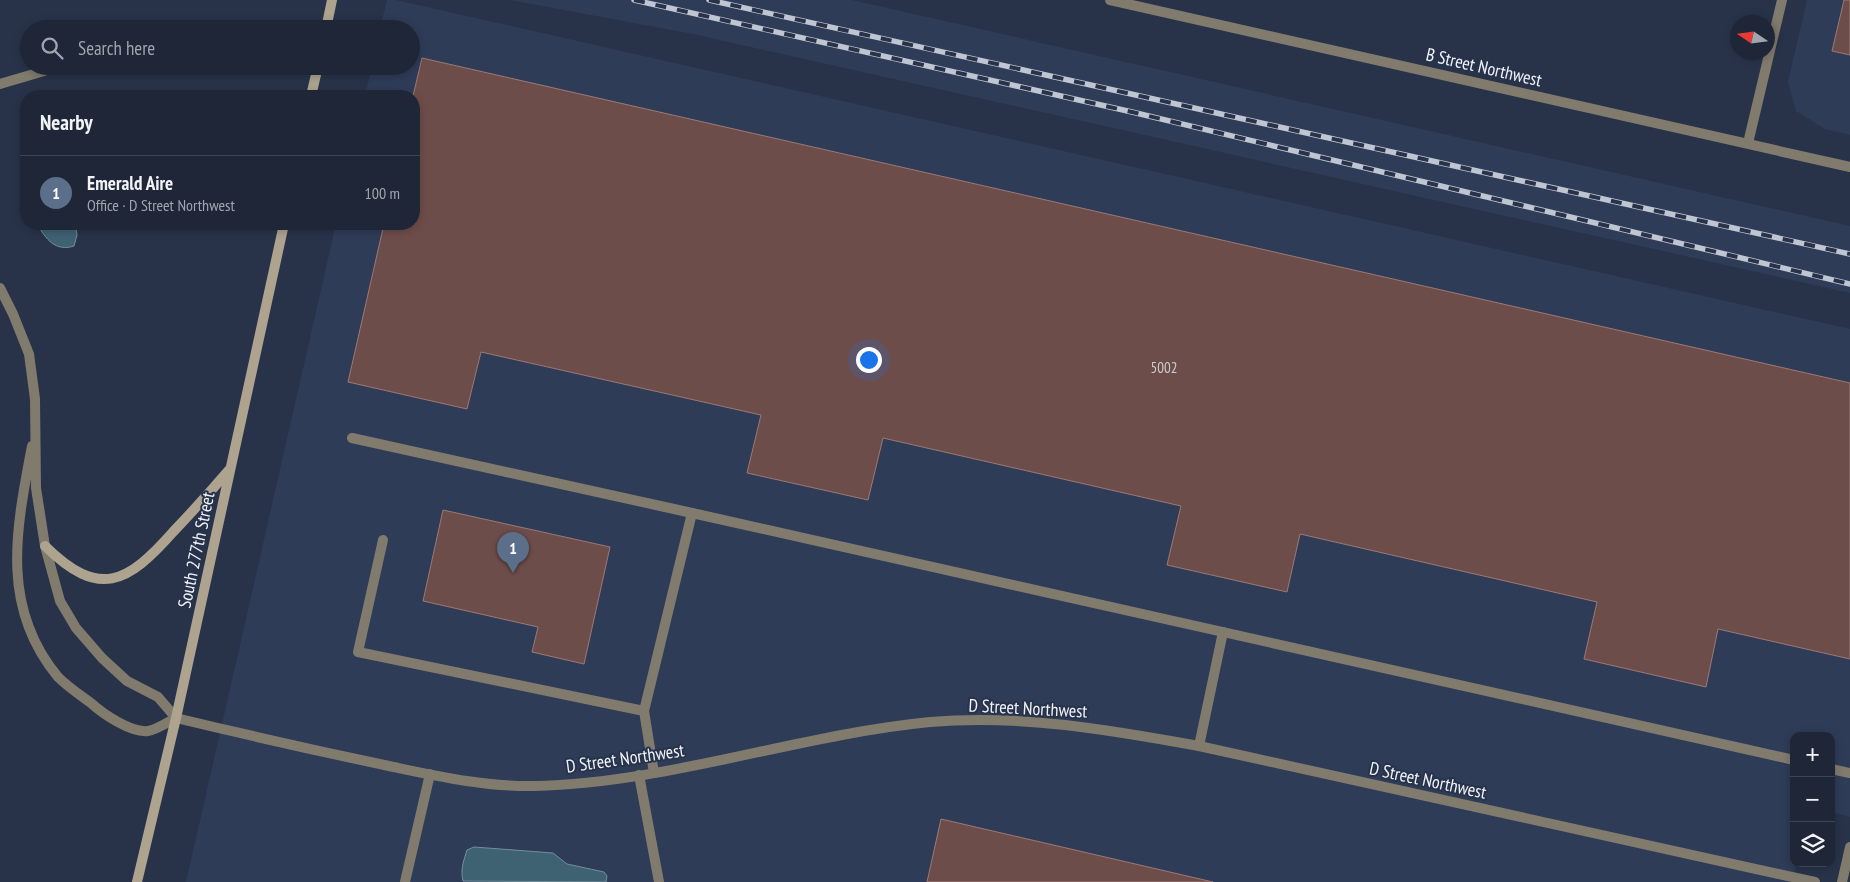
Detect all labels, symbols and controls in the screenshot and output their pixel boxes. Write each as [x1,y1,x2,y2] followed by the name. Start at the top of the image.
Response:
[1730,15,1775,60] north arrow
[20,20,420,75] search box
[38,34,66,62] icon: search
[78,36,155,60] text: Search here
[1424,43,1544,91] street label: B Street Northwest
[40,109,93,136] text: Nearby
[87,171,173,195] text: Emerald Aire
[52,183,60,203] text: 1
[365,183,400,203] text: 100 m
[87,195,235,215] text: Office · D Street Northwest
[856,347,882,373] your location
[1150,358,1178,377] house number: 5002
[172,490,220,610] street label: South 277th Street
[497,532,529,573] pin: 1
[968,693,1088,723] street label: D Street Northwest
[1790,732,1835,867] map controls
[1790,732,1835,777] button: +
[564,738,686,778] street label: D Street Northwest
[1367,756,1489,804] street label: D Street Northwest
[1790,777,1835,822] button: −
[1790,822,1835,867] button: layers

